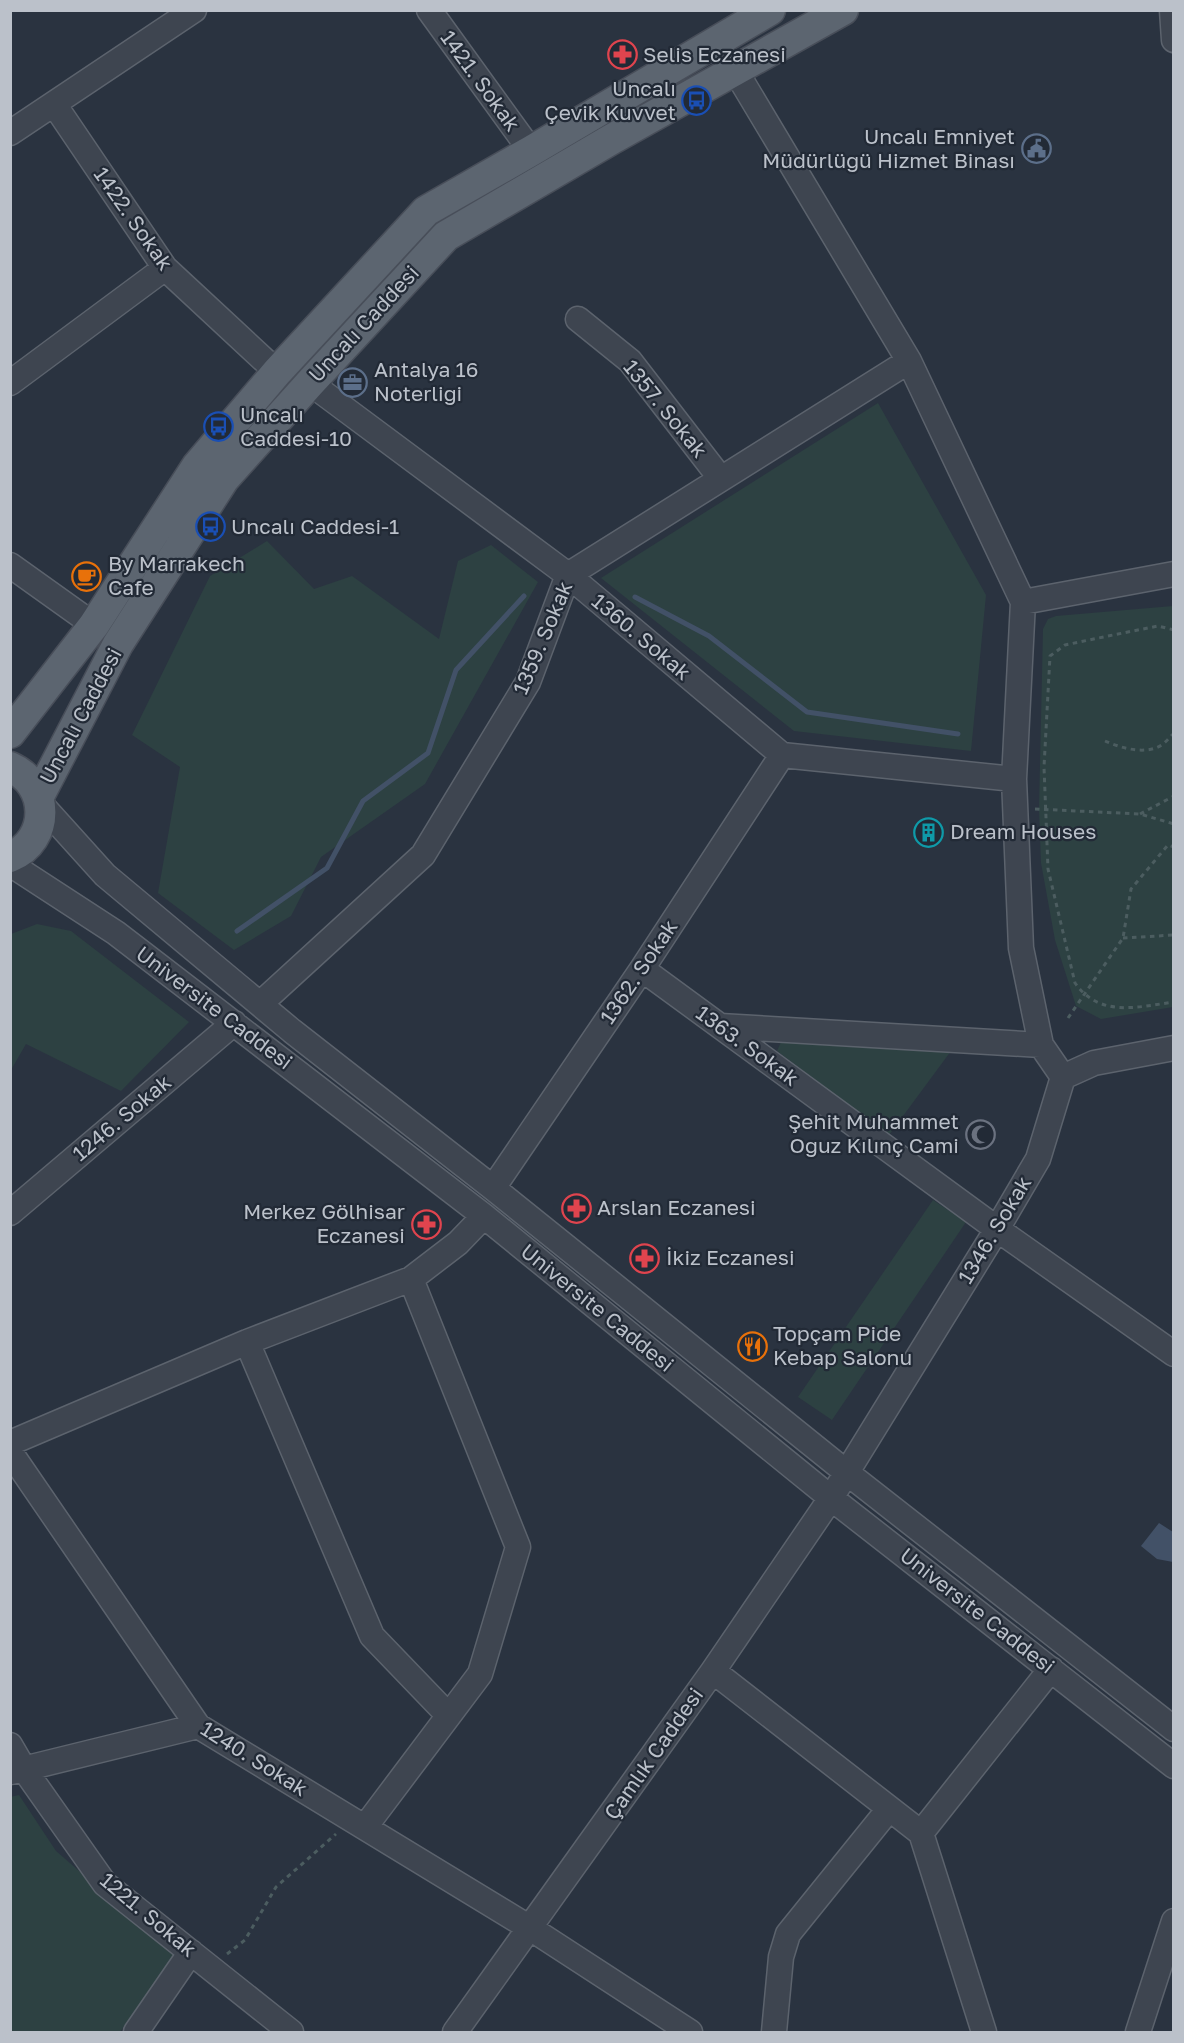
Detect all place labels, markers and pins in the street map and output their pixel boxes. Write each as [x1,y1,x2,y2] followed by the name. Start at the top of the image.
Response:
[606,39,638,71] pharmacy icon: Selis Eczanesi
[643,41,786,67] place label: Selis Eczanesi
[544,75,676,125] place label: Uncalı Çevik Kuvvet
[681,85,713,117] bus stop icon: Uncalı Çevik Kuvvet
[762,123,1015,173] place label: Uncalı Emniyet Müdürlüğü Hizmet Binası
[1020,133,1052,165] public building icon: Uncalı Emniyet Müdürlüğü Hizmet Binası
[374,356,478,406] place label: Antalya 16 Noterliği
[337,366,369,398] office icon: Antalya 16 Noterliği
[240,401,352,451] place label: Uncalı Caddesi-10
[203,411,235,443] bus stop icon: Uncalı Caddesi-10
[194,511,226,543] bus stop icon: Uncalı Caddesi-1
[231,513,399,539] place label: Uncalı Caddesi-1
[108,550,245,600] place label: By Marrakech Cafe
[71,560,103,592] cafe icon: By Marrakech Cafe
[913,816,945,848] building icon: Dream Houses
[950,818,1096,844] place label: Dream Houses
[788,1108,959,1158] place label: Şehit Muhammet Oğuz Kılınç Cami
[964,1118,996,1150] mosque icon: Şehit Muhammet Oğuz Kılınç Cami
[560,1192,592,1224] pharmacy icon: Arslan Eczanesi
[597,1194,756,1220] place label: Arslan Eczanesi
[243,1198,405,1248] place label: Merkez Gölhisar Eczanesi
[410,1208,442,1240] pharmacy icon: Merkez Gölhisar Eczanesi
[629,1242,661,1274] pharmacy icon: İkiz Eczanesi
[666,1244,795,1270] place label: İkiz Eczanesi
[773,1320,912,1370] place label: Topçam Pide Kebap Salonu
[736,1330,768,1362] restaurant icon: Topçam Pide Kebap Salonu

